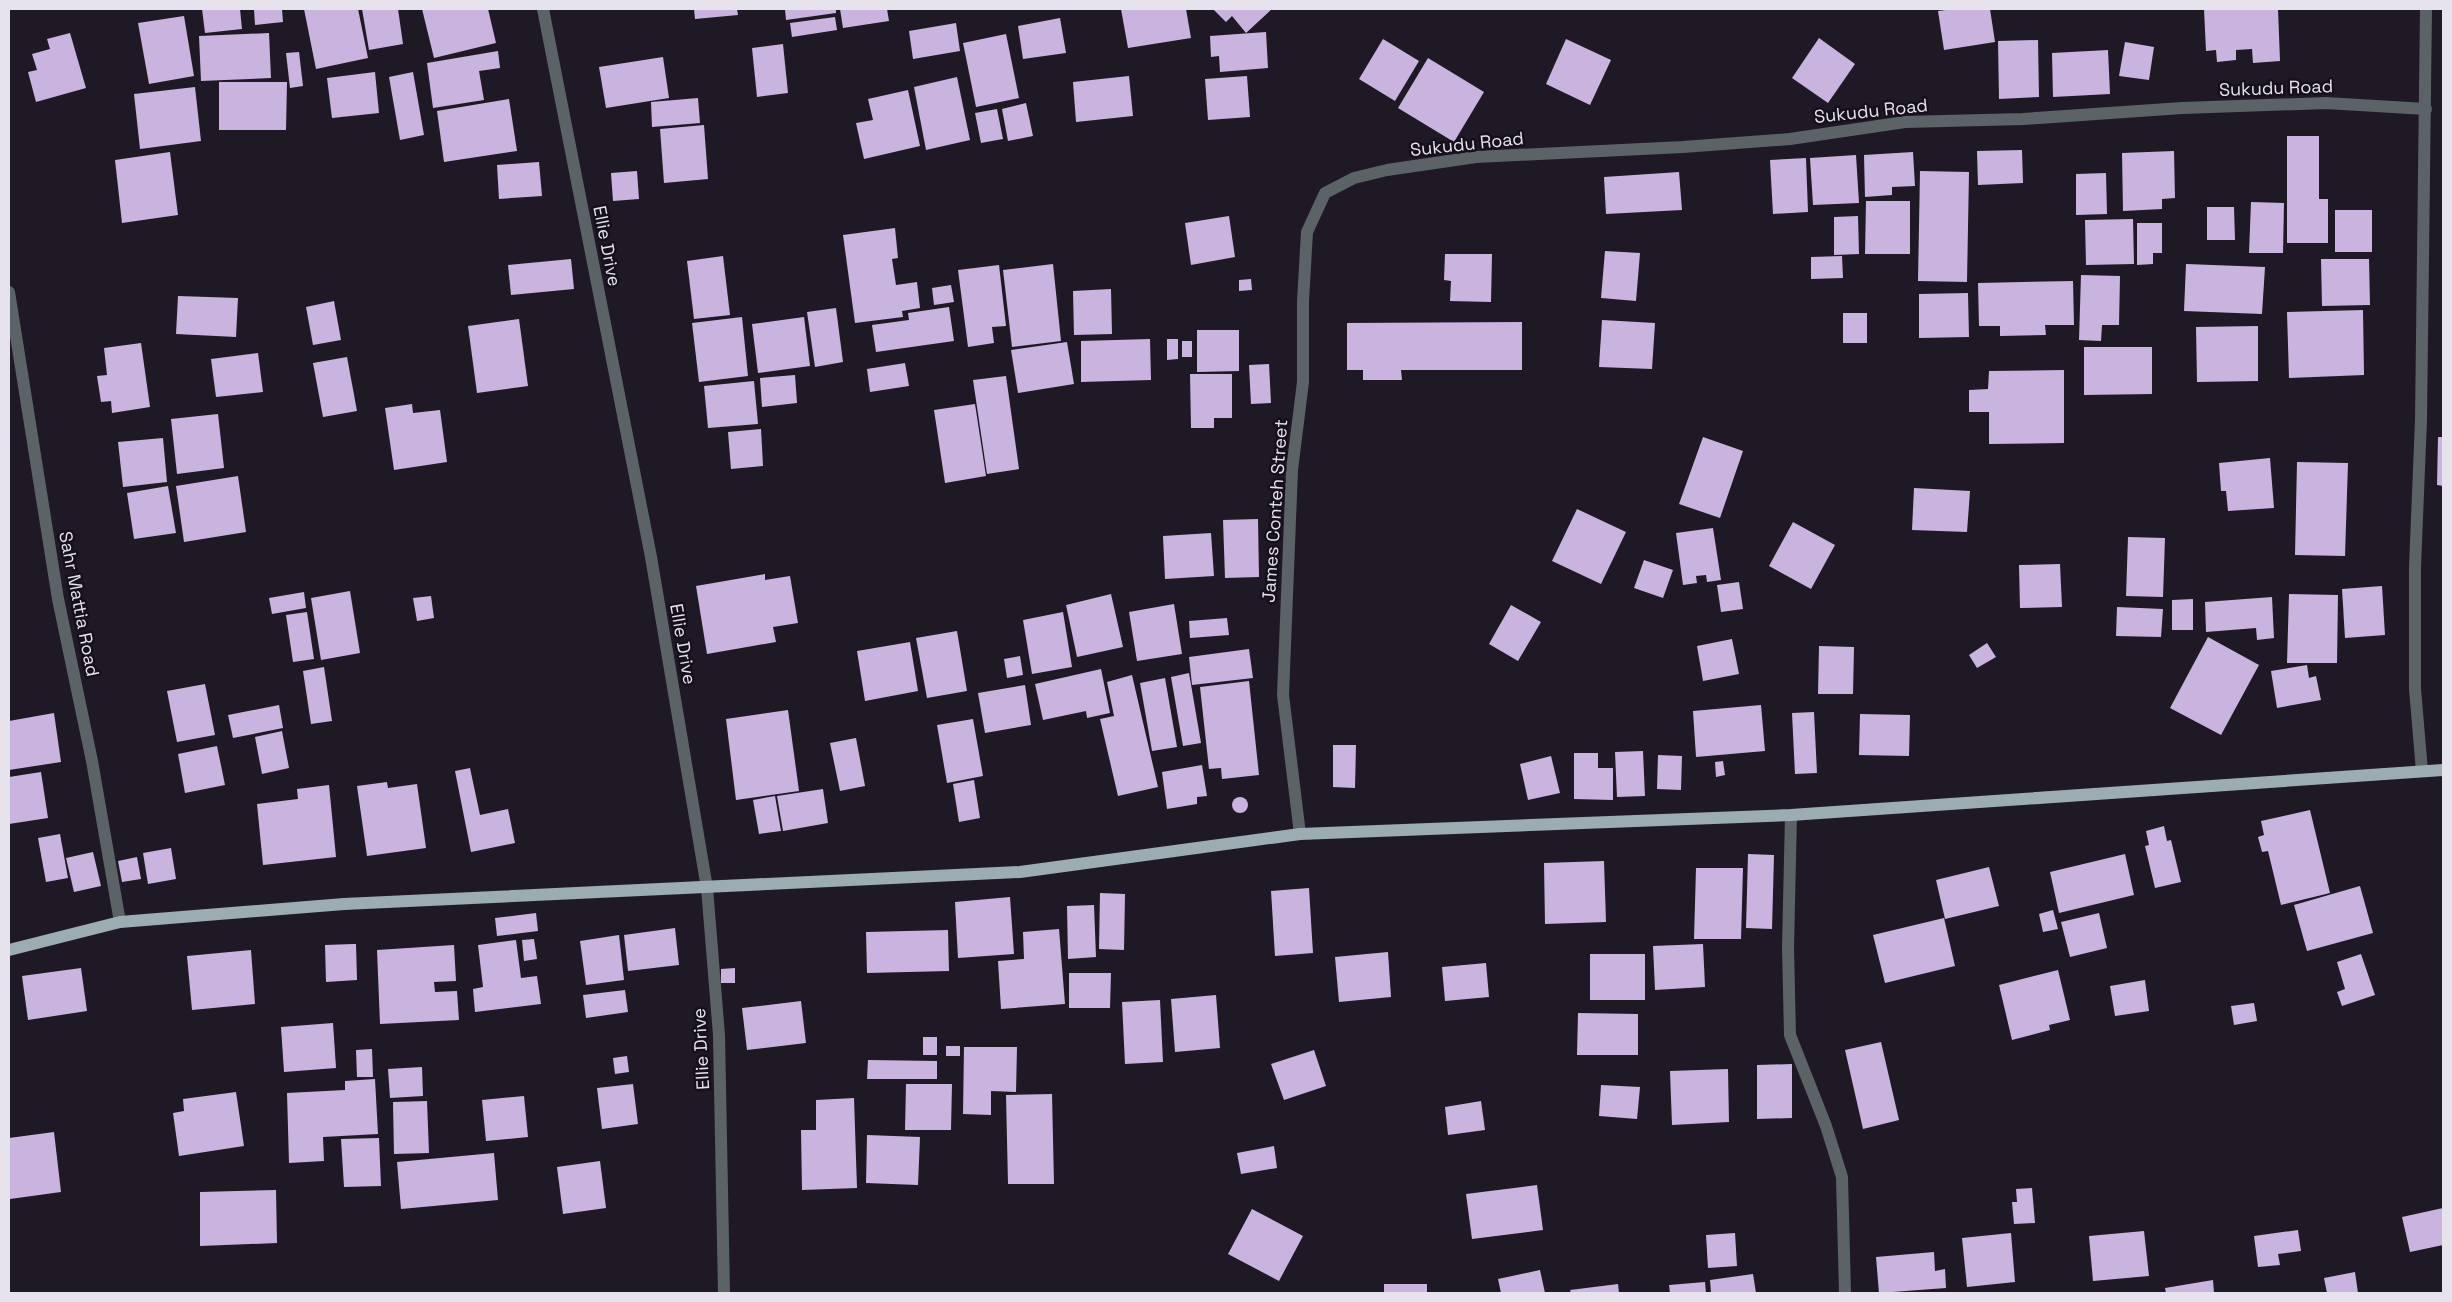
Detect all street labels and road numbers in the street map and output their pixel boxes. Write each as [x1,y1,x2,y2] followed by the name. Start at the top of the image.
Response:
[2219,74,2333,101] street label: Sukudu Road
[1813,93,1929,128] street label: Sukudu Road
[1409,126,1525,161] street label: Sukudu Road
[588,204,627,288] street label: Ellie Drive
[1257,419,1292,603] street label: James Conteh Street
[54,529,105,678] street label: Sahr Mattia Road
[665,602,702,686] street label: Ellie Drive
[687,1008,714,1090] street label: Ellie Drive

